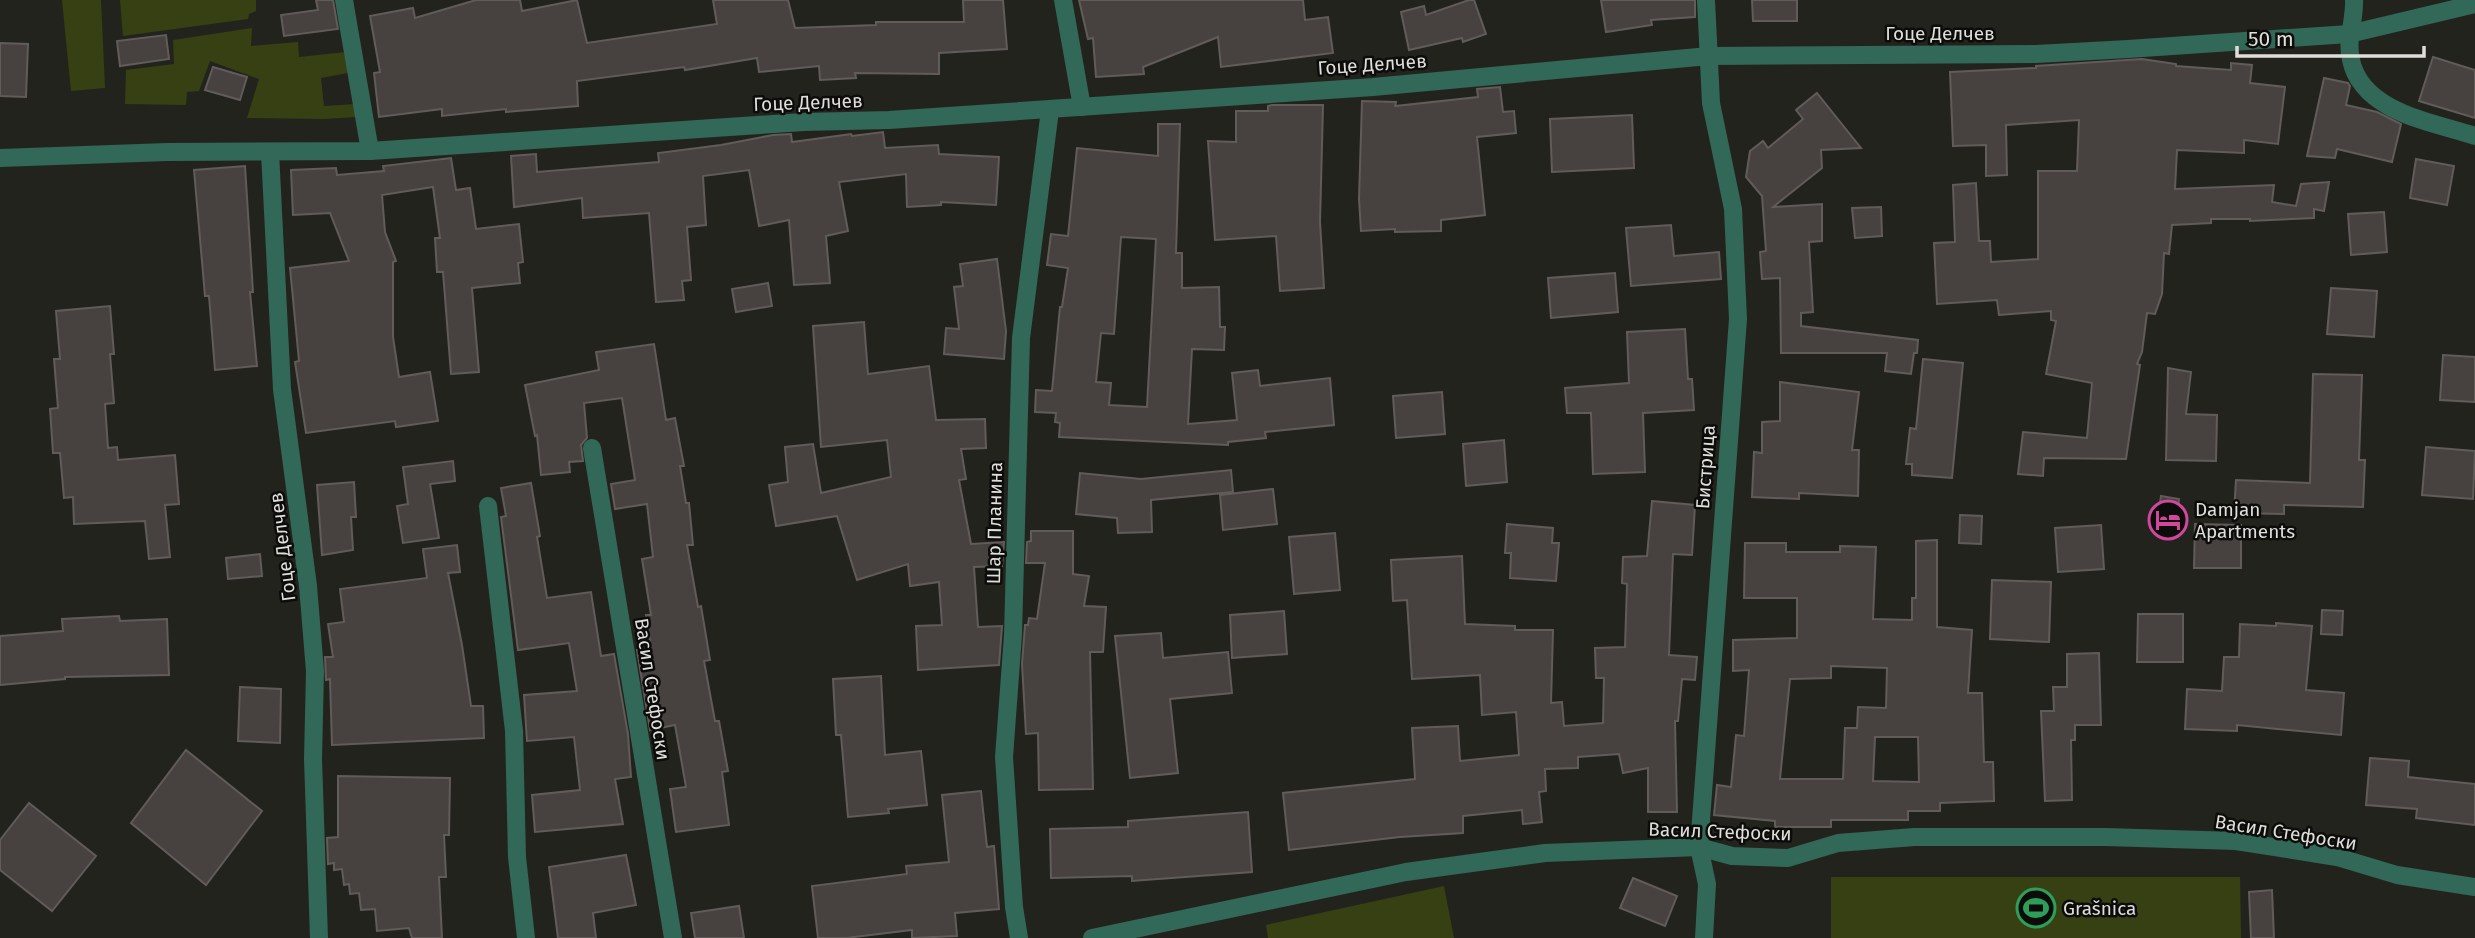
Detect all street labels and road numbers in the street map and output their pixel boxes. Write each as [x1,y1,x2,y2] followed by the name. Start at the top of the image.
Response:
[1885,22,1995,45] street label: Гоце Делчев
[1317,49,1427,80] street label: Гоце Делчев
[753,89,863,116] street label: Гоце Делчев
[1691,424,1720,510] street label: Бистрица
[982,462,1007,585] street label: Шар Планина
[264,491,301,603] street label: Гоце Делчев
[630,616,675,762] street label: Васил Стефоски
[2213,810,2359,855] street label: Васил Стефоски
[1648,818,1792,845] street label: Васил Стефоски

